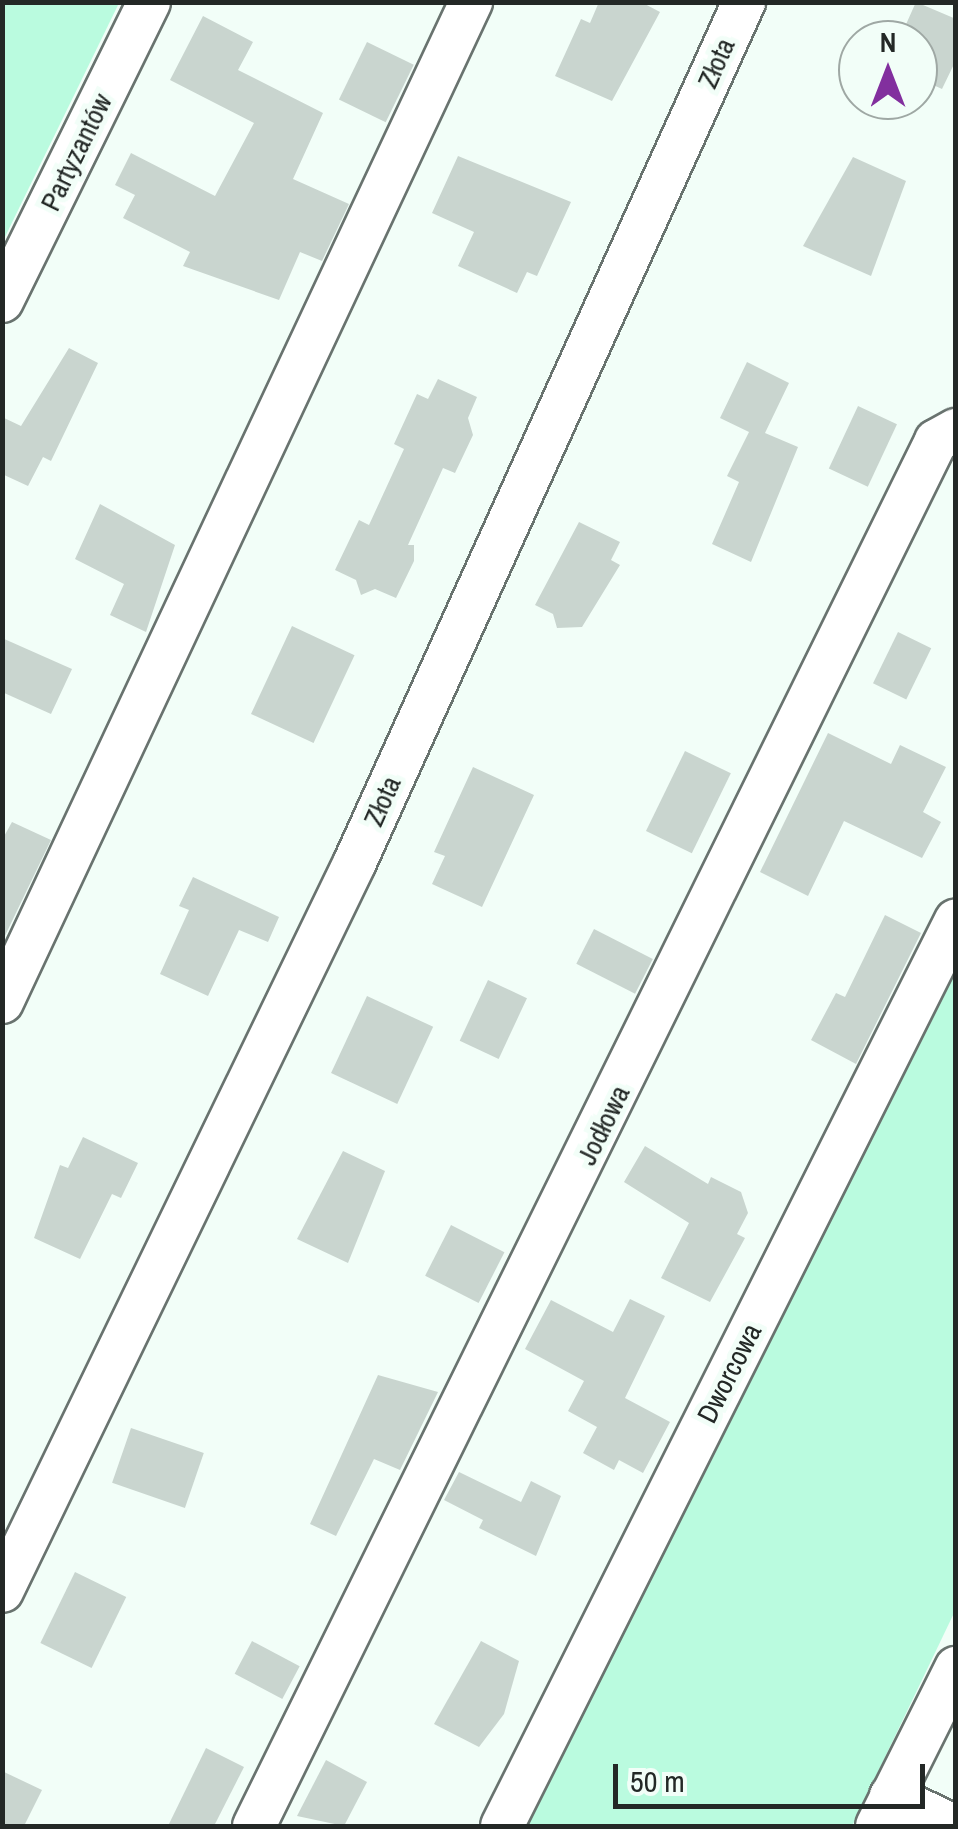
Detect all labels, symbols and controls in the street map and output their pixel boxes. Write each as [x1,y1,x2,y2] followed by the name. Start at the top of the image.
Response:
[838,20,938,120] north arrow
[880,23,896,61] text: N
[690,33,742,93] street label: Złota
[33,88,119,216] street label: Partyzantów
[356,771,408,831] street label: Złota
[569,1080,637,1170] street label: Jodłowa
[690,1318,768,1428] street label: Dworcowa
[618,1744,930,1806] scale bar
[630,1761,685,1801] text: 50 m

